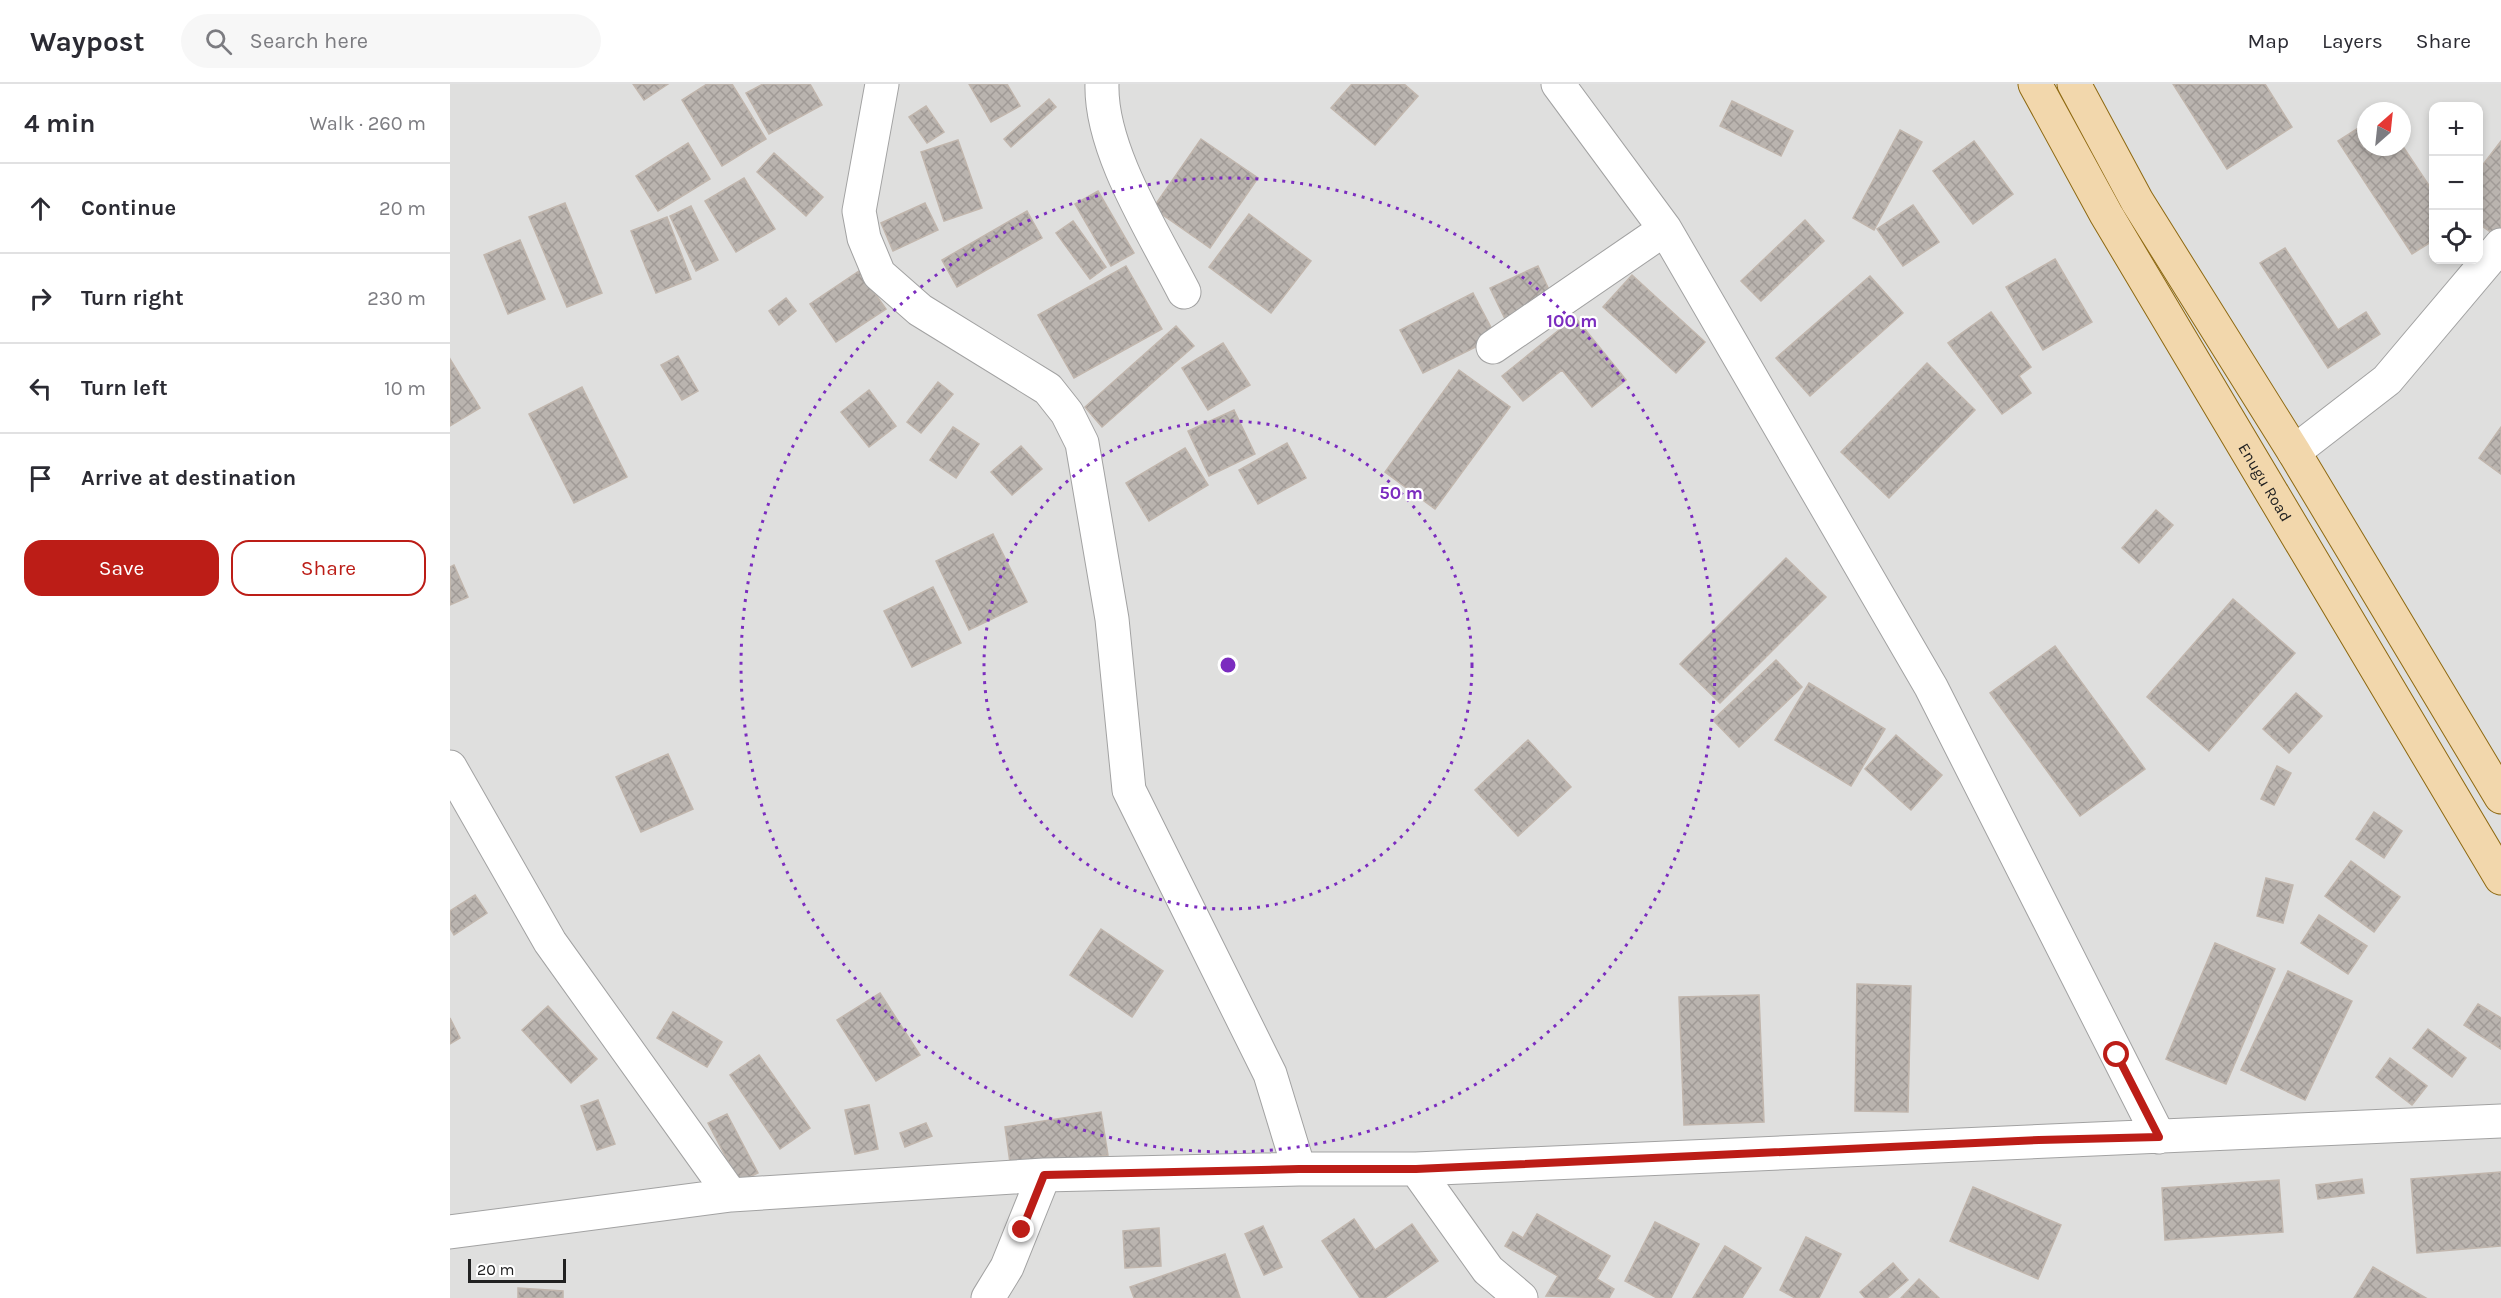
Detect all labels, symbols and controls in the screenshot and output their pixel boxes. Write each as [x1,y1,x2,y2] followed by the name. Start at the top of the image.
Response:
[181,14,601,68] search box
[30,25,145,58] text: Waypost
[202,25,235,58] icon: search
[250,28,368,54] text: Search here
[2247,29,2289,53] text: Map
[2322,29,2383,53] text: Layers
[2416,29,2471,53] text: Share
[2357,102,2411,156] north arrow
[2429,102,2483,264] map controls
[2429,102,2483,156] button: +
[24,108,95,139] text: 4 min
[309,112,426,135] text: Walk · 260 m
[2429,156,2483,210] button: −
[24,192,57,225] icon: ahead
[81,195,176,221] text: Continue
[379,197,426,220] text: 20 m
[2429,210,2483,264] button: locate
[24,282,57,315] icon: right
[81,285,184,311] text: Turn right
[367,287,426,310] text: 230 m
[1547,310,1597,332] text: 100 m
[24,372,57,405] icon: left
[81,375,168,401] text: Turn left
[384,377,426,400] text: 10 m
[2235,439,2296,525] street label: Enugu Road
[24,462,57,495] icon: arrive
[81,465,296,491] text: Arrive at destination
[1379,482,1423,504] text: 50 m
[24,540,219,596] button: Save
[231,540,426,596] button: Share
[1218,655,1238,675] centre of rings
[2103,1041,2129,1067] route start
[1008,1216,1034,1242] route end
[468,1256,566,1284] scale bar
[477,1260,515,1279] text: 20 m

